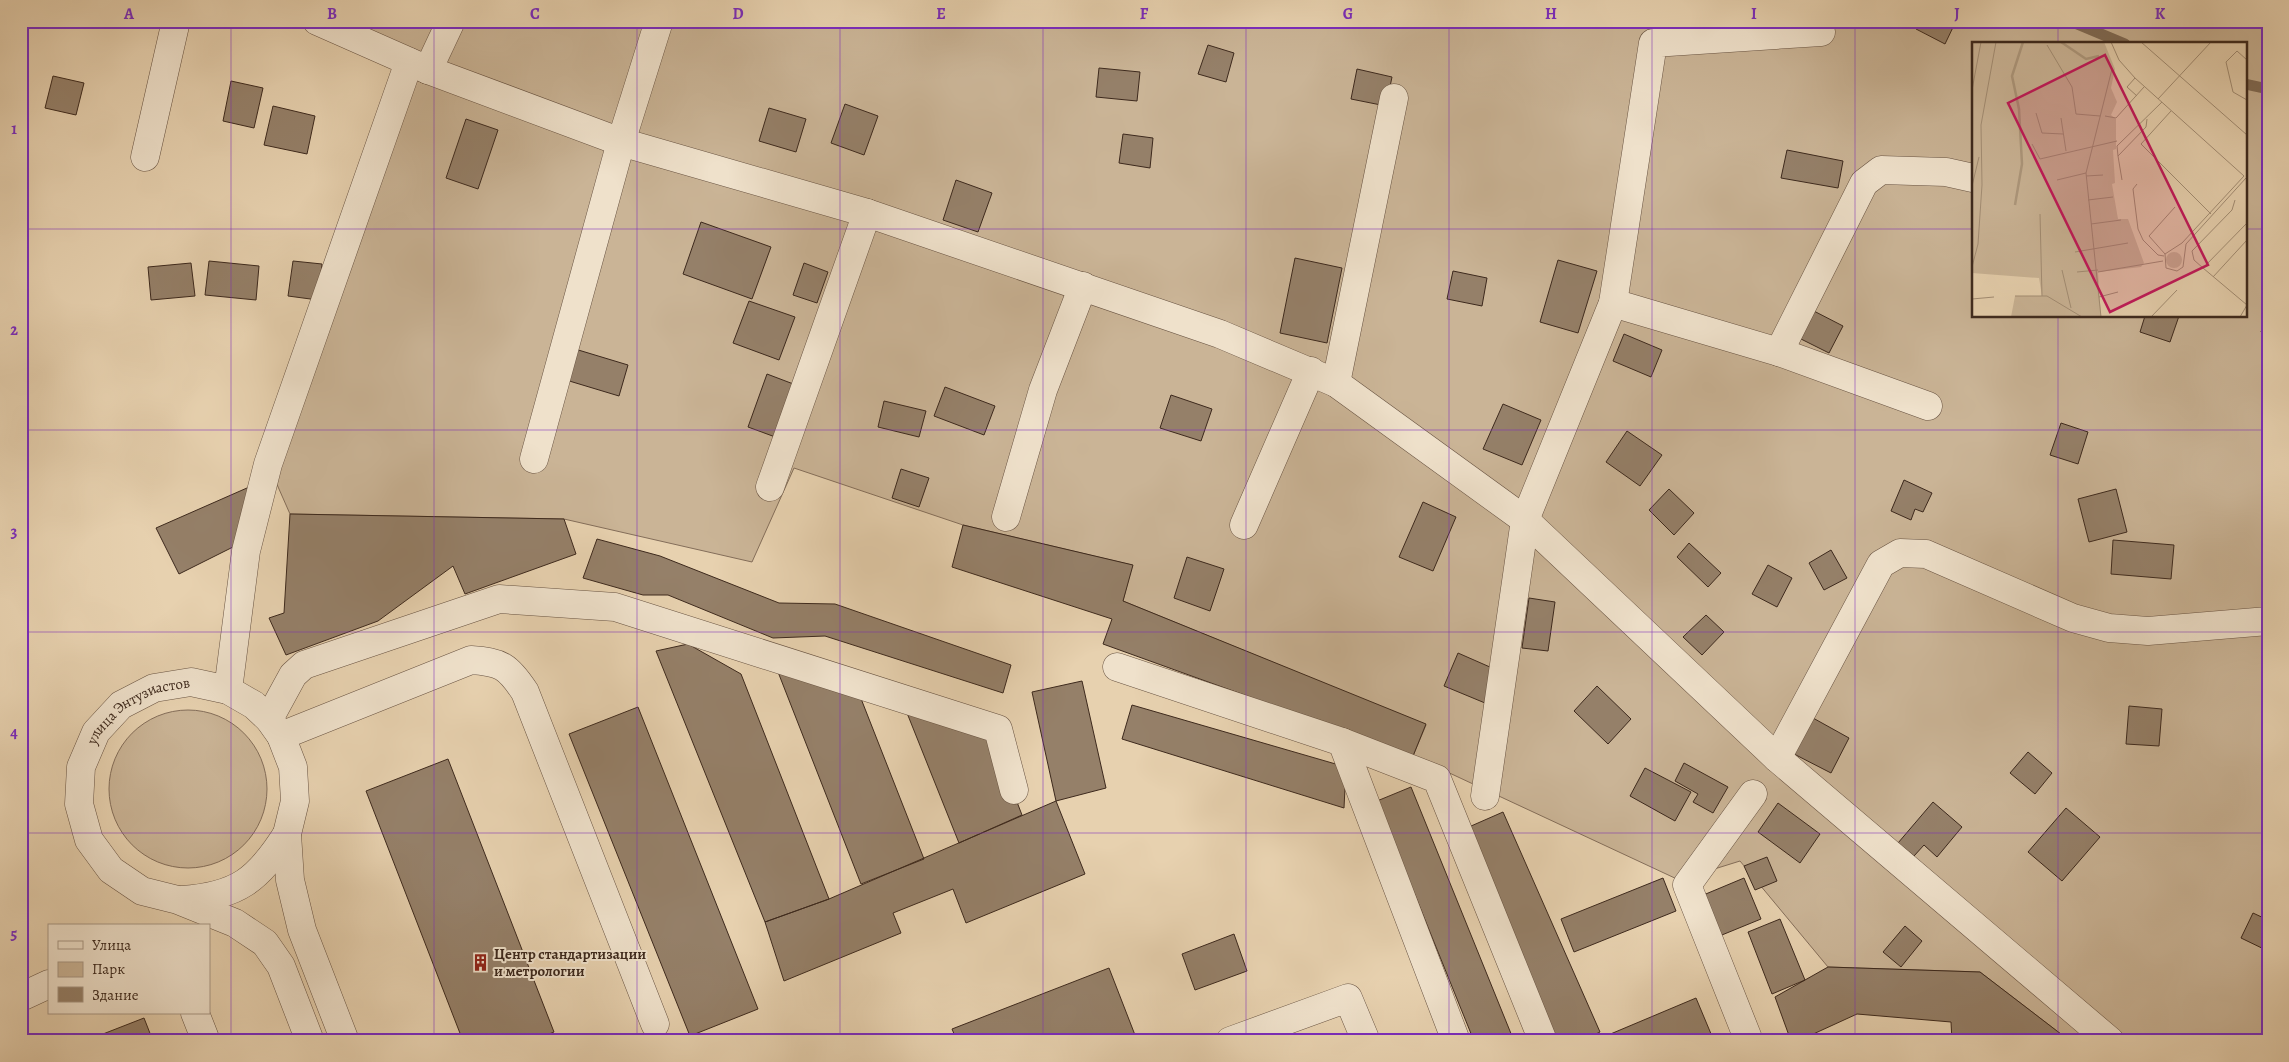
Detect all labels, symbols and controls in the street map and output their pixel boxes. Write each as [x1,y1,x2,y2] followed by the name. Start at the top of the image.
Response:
[123,3,135,25] text: A
[327,3,337,25] text: B
[530,3,540,25] text: C
[732,3,744,25] text: D
[936,3,946,25] text: E
[1140,3,1149,25] text: F
[1343,3,1353,25] text: G
[1545,3,1557,25] text: H
[1751,3,1757,25] text: I
[1954,3,1960,25] text: J
[2155,3,2166,25] text: K
[1972,42,2246,318] inset map
[11,118,17,140] text: 1
[10,319,18,341] text: 2
[11,521,18,543] text: 3
[81,672,191,748] street label: улица Энтузиастов
[10,722,18,744] text: 4
[11,923,18,945] text: 5
[48,924,210,1014] legend
[92,935,131,955] text: Улица
[494,944,646,981] place label: Центр стандартизации и метрологии
[470,953,490,973] building icon: Центр стандартизации и метрологии
[92,959,125,979] text: Парк
[92,985,139,1005] text: Здание

